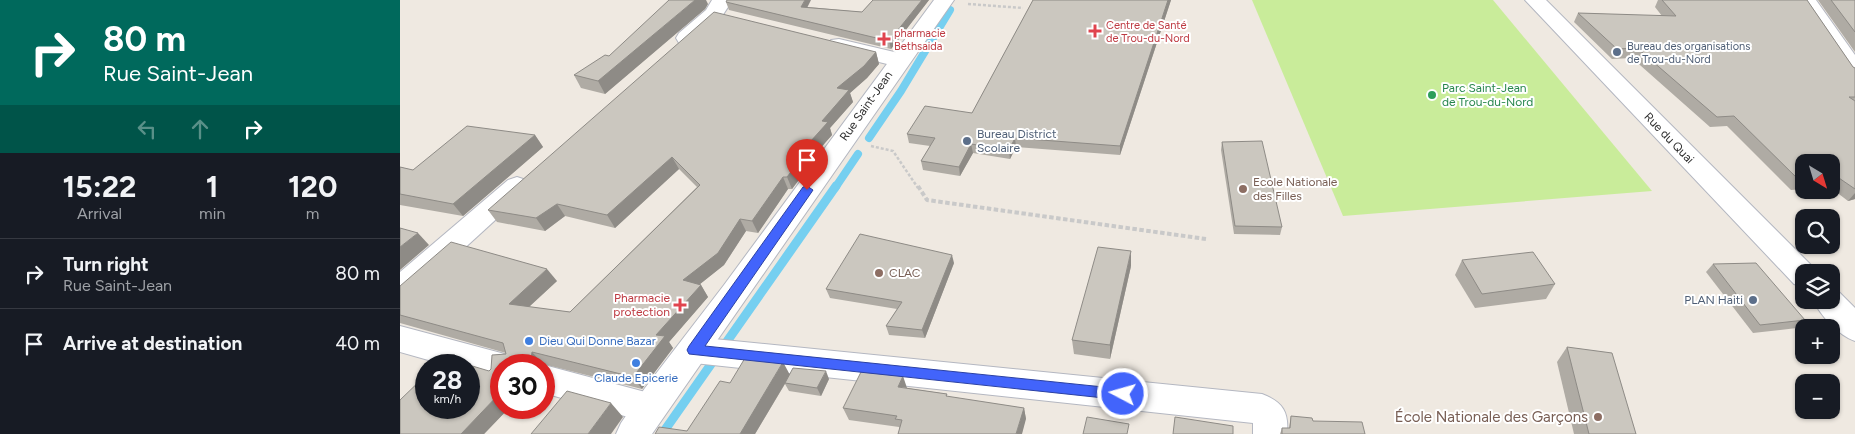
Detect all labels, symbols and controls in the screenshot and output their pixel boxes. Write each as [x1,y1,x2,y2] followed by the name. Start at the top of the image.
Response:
[103,18,186,60] text: 80 m
[1106,19,1190,45] place label: Centre de Santé de Trou-du-Nord
[20,20,85,85] icon: right
[1088,24,1102,38] marker: Centre de Santé de Trou-du-Nord
[894,27,945,53] place label: pharmacie Bethsaida
[878,33,890,45] marker: pharmacie Bethsaida
[1627,40,1750,66] place label: Bureau des organisations de Trou-du-Nord
[1611,46,1623,58] marker: Bureau des organisations de Trou-du-Nord
[103,60,253,87] text: Rue Saint-Jean
[837,68,895,144] street label: Rue Saint-Jean
[1442,81,1533,109] place label: Parc Saint-Jean de Trou-du-Nord
[1426,89,1438,101] marker: Parc Saint-Jean de Trou-du-Nord
[1641,110,1697,166] street label: Rue du Quai
[133,115,161,143] icon: left
[186,115,214,143] icon: ahead
[239,115,267,143] icon: right
[977,127,1057,155] place label: Bureau District Scolaire
[961,135,973,147] marker: Bureau District Scolaire
[786,139,828,190] pin
[793,146,821,174] icon: arrive
[1795,154,1840,199] north arrow
[1795,154,1840,419] map controls
[63,168,136,205] text: 15:22
[206,168,219,205] text: 1
[288,168,337,205] text: 120
[1253,175,1338,203] place label: Ecole Nationale des Filles
[1237,183,1249,195] marker: Ecole Nationale des Filles
[77,204,122,223] text: Arrival
[199,204,225,223] text: min
[306,204,319,223] text: m
[1795,209,1840,254] button: search
[63,253,149,276] text: Turn right
[20,260,48,288] icon: right
[335,262,380,285] text: 80 m
[1795,264,1840,309] button: layers
[889,266,921,280] place label: CLAC
[873,267,885,279] marker: CLAC
[63,276,172,295] text: Rue Saint-Jean
[613,291,670,319] place label: Pharmacie protection
[1684,293,1743,307] place label: PLAN Haiti
[1747,294,1759,306] marker: PLAN Haiti
[674,299,686,311] marker: Pharmacie protection
[1795,319,1840,364] button: +
[20,330,48,358] icon: arrive
[63,332,242,355] text: Arrive at destination
[335,332,380,355] text: 40 m
[539,334,656,348] place label: Dieu Qui Donne Bazar
[523,335,535,347] marker: Dieu Qui Donne Bazar
[490,354,555,419] speed limit sign: 30
[630,357,642,369] marker: Claude Epicerie
[433,365,462,395] text: 28
[1096,367,1148,419] position arrow
[594,371,678,385] place label: Claude Epicerie
[1795,374,1840,419] button: −
[434,392,461,406] text: km/h
[1395,408,1588,426] place label: École Nationale des Garçons
[1592,411,1604,423] marker: École Nationale des Garçons

